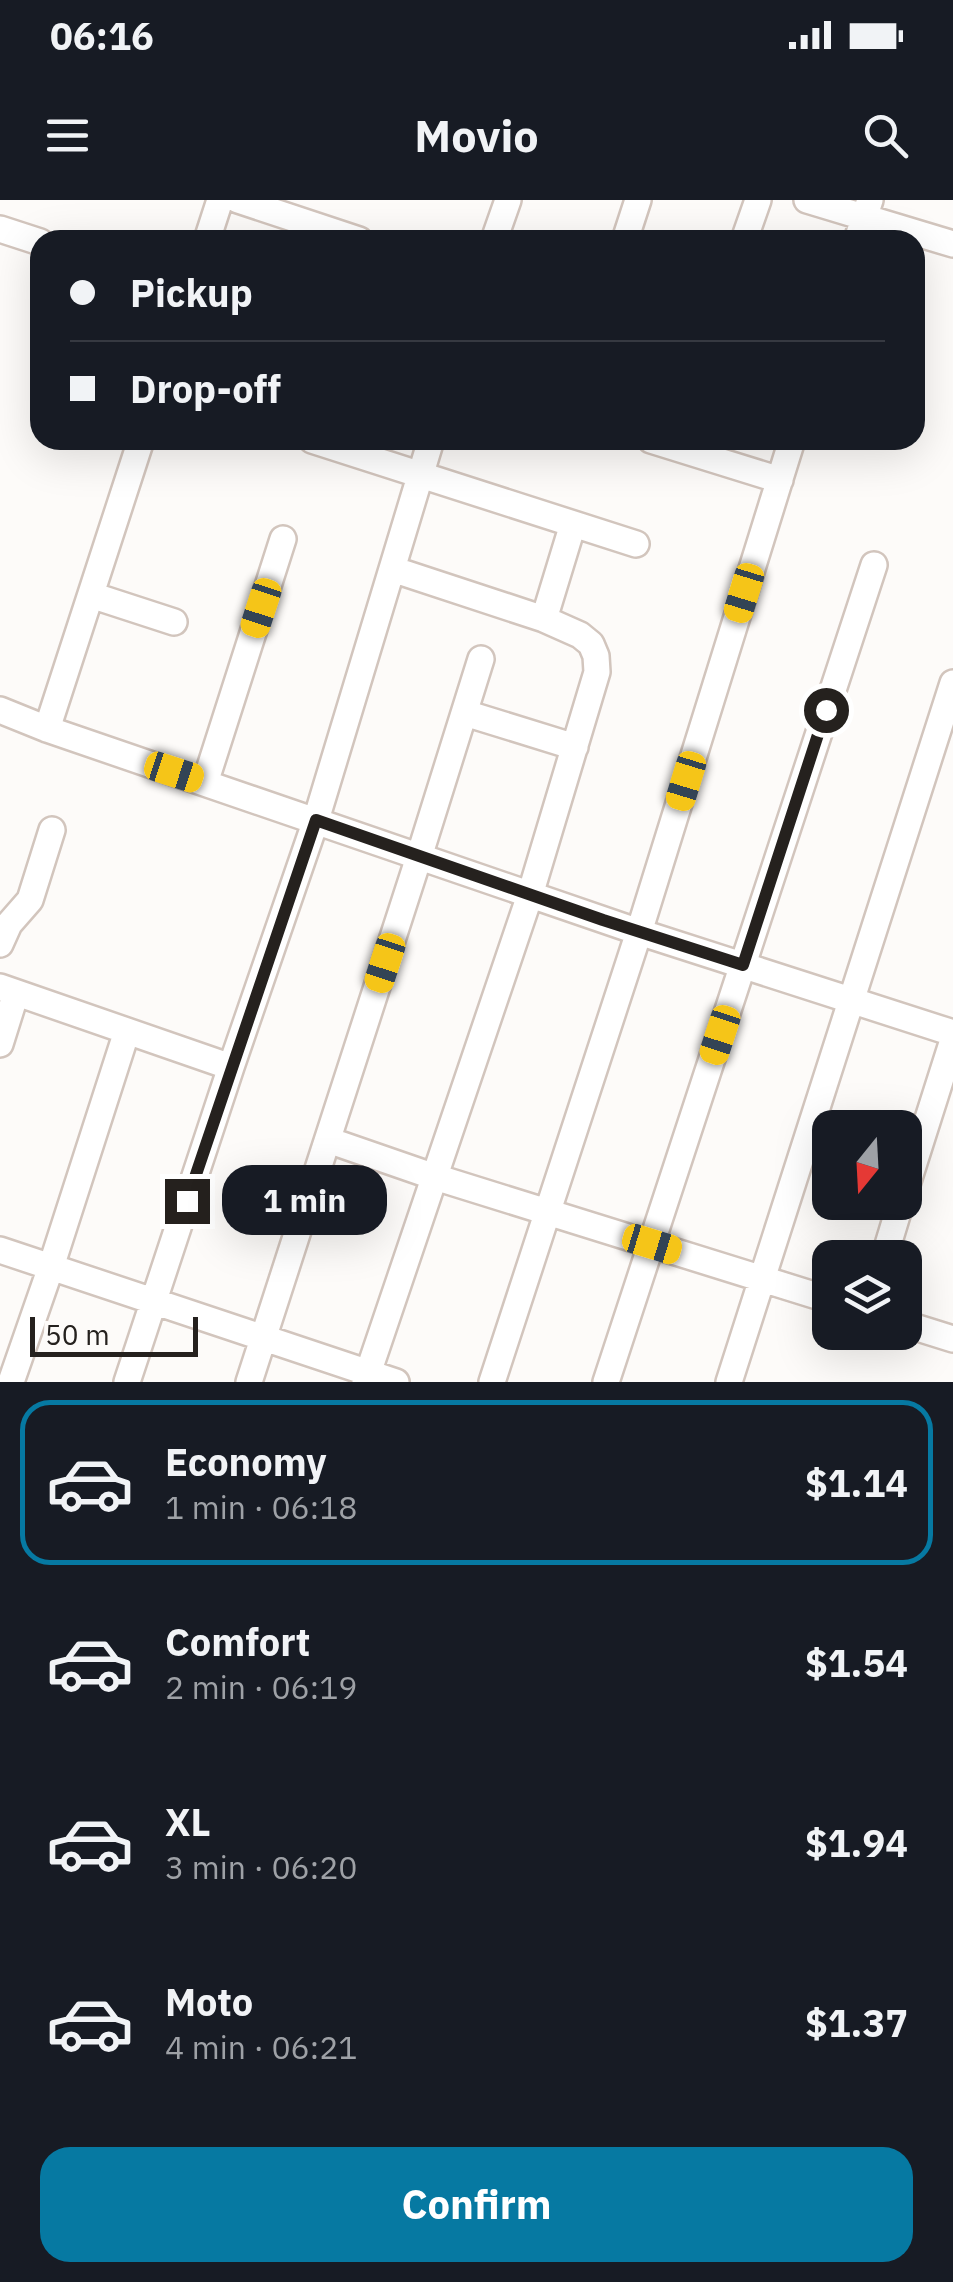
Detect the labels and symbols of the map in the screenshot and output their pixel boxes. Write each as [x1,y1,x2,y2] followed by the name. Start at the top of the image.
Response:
[721,560,767,626] car
[237,575,285,641] car
[804,688,849,733] route start
[141,748,207,796] car
[663,748,709,814] car
[361,930,409,996] car
[696,1002,744,1068] car
[812,1110,922,1220] north arrow
[222,1166,387,1236] callout: 1 min
[165,1179,210,1224] route end
[619,1221,685,1267] car
[30,1312,198,1356] scale bar

